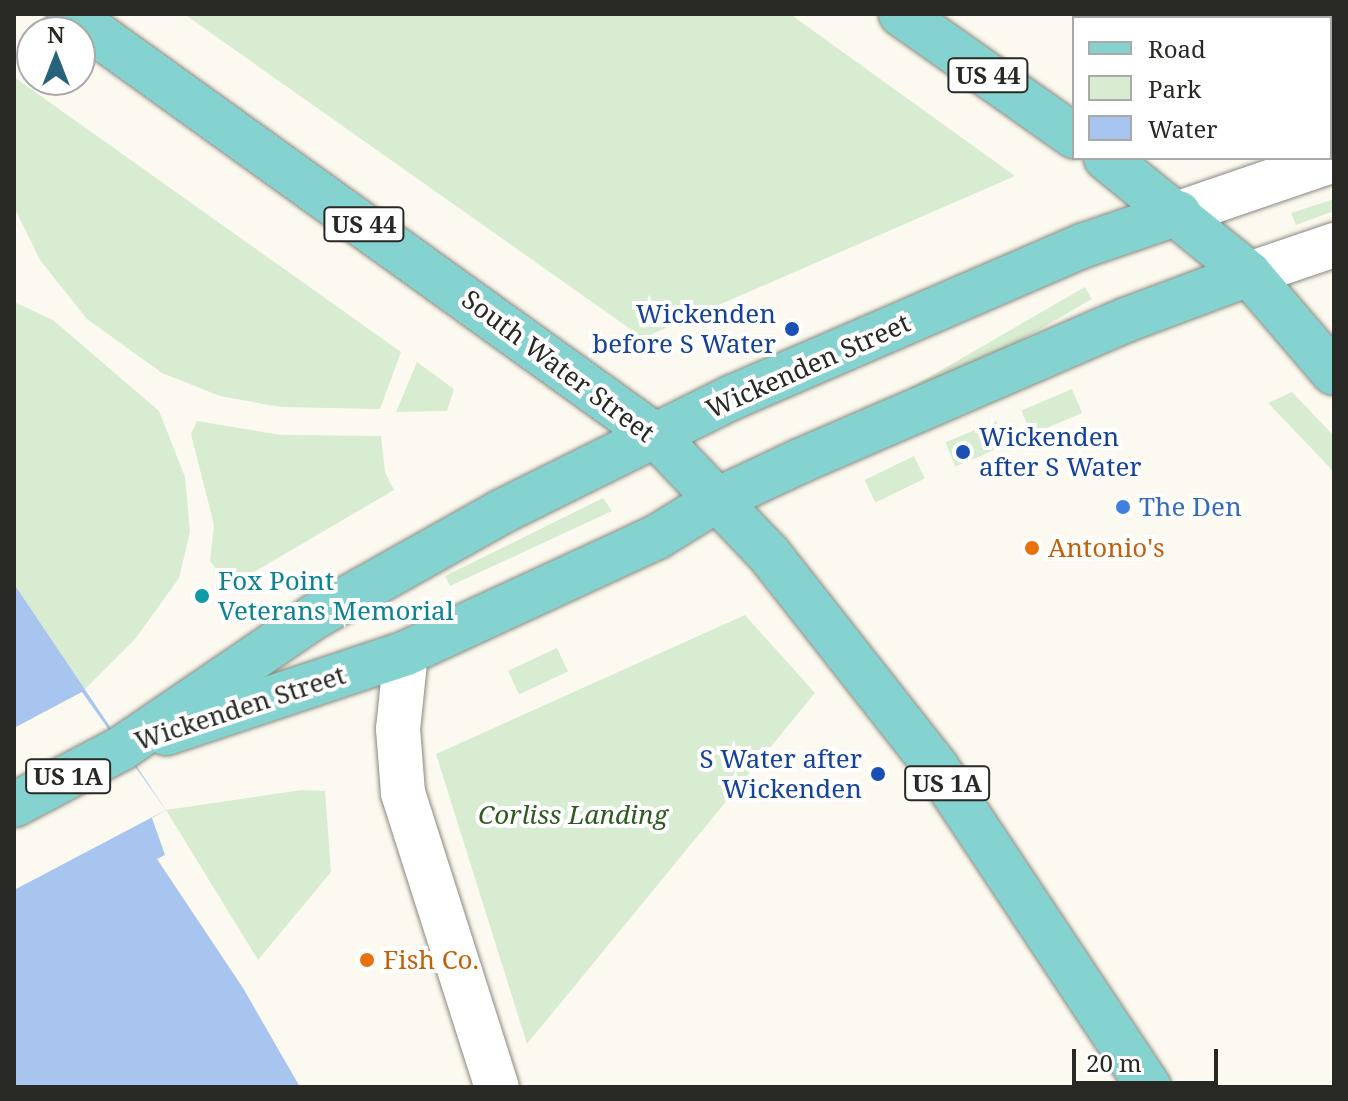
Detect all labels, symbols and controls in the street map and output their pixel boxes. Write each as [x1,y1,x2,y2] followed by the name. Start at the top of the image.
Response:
[16,16,96,96] north arrow
[1072,16,1332,160] legend
[47,19,65,49] text: N
[1148,32,1206,65] text: Road
[946,55,1030,95] road number: US 44
[1148,72,1201,105] text: Park
[1148,112,1218,145] text: Water
[322,204,406,244] road number: US 44
[456,284,660,448] street label: South Water Street
[592,298,776,360] place label: Wickenden before S Water
[701,307,915,425] street label: Wickenden Street
[783,320,801,338] marker: Wickenden before S Water
[979,421,1142,482] place label: Wickenden after S Water
[954,443,972,461] marker: Wickenden after S Water
[1139,491,1242,523] place label: The Den
[1114,498,1132,516] marker: The Den
[1048,532,1165,564] place label: Antonio's
[1023,539,1041,557] marker: Antonio's
[218,565,454,626] place label: Fox Point Veterans Memorial
[193,587,211,605] marker: Fox Point Veterans Memorial
[131,659,349,757] street label: Wickenden Street
[699,743,862,804] place label: S Water after Wickenden
[24,756,112,796] road number: US 1A
[903,763,991,803] road number: US 1A
[869,765,887,783] marker: S Water after Wickenden
[478,799,668,831] park label: Corliss Landing
[383,944,479,976] place label: Fish Co.
[358,951,376,969] marker: Fish Co.
[1076,1033,1222,1083] scale bar
[1086,1046,1142,1079] text: 20 m

